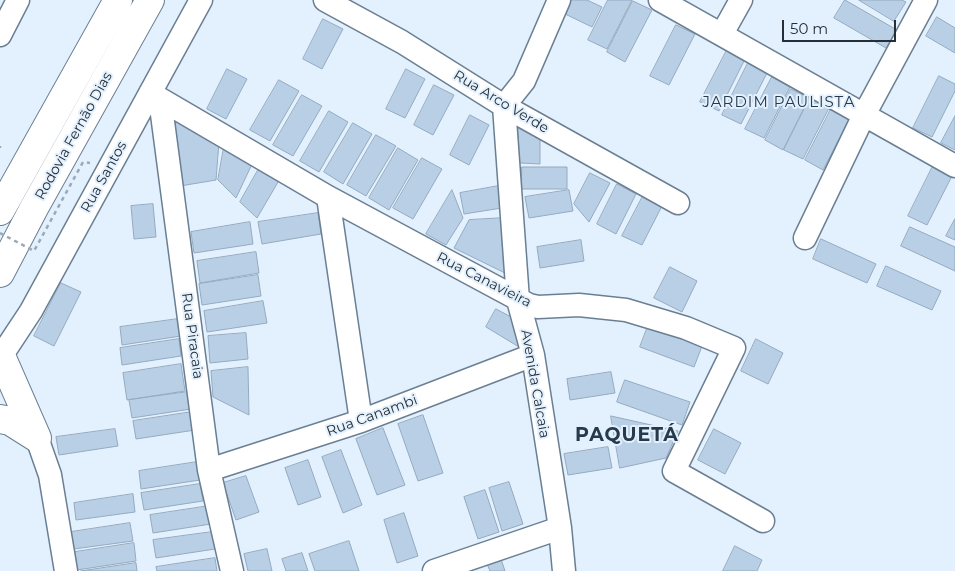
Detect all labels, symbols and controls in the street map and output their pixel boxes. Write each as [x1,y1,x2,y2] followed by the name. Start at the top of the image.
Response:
[785,10,899,42] scale bar
[790,19,828,38] text: 50 m
[450,67,552,137] street label: Rua Arco Verde
[32,69,116,203] street label: Rodovia Fernão Dias
[701,94,857,112] district label: JARDIM PAULISTA
[78,138,130,216] street label: Rua Santos
[434,249,534,311] street label: Rua Canavieira
[178,292,206,380] street label: Rua Piracaia
[517,328,553,440] street label: Avenida Calcaia
[324,392,420,440] street label: Rua Canambi
[574,424,680,446] district label: PAQUETÁ

